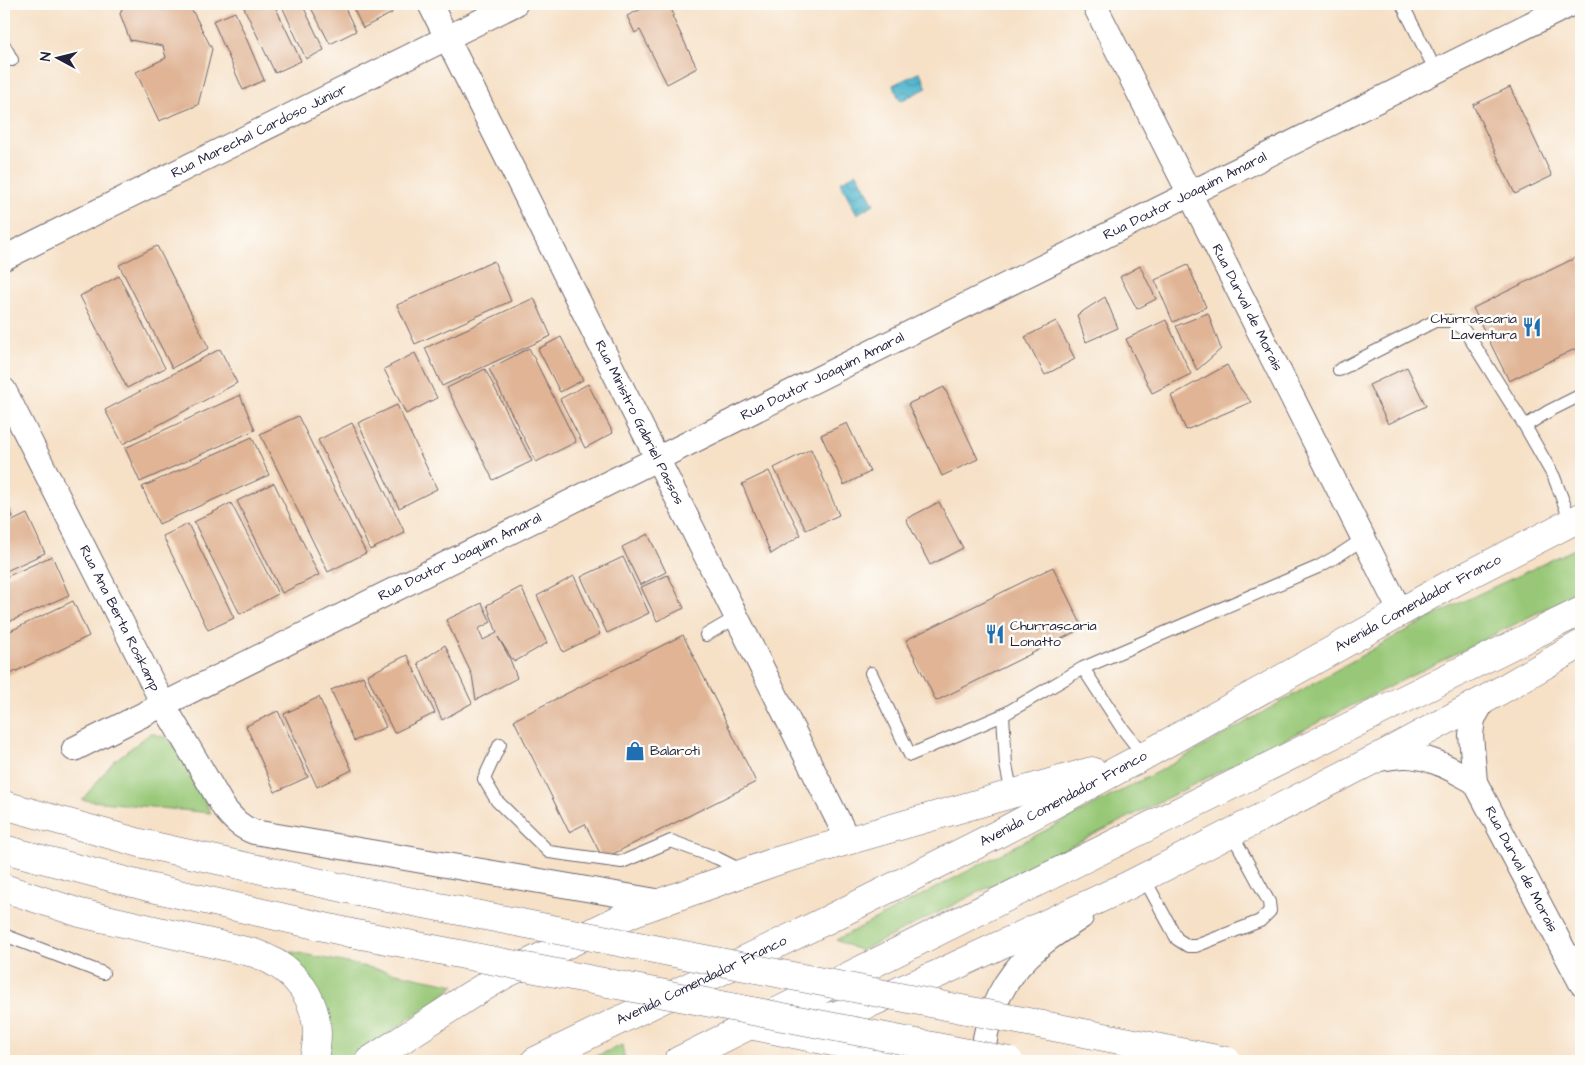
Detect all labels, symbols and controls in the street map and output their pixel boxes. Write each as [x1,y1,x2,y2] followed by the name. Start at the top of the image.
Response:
[32,32,82,82] north arrow
[36,51,57,62] text: N
[168,79,351,183] street label: Rua Marechal Cardoso Júnior
[1100,147,1270,245] street label: Rua Doutor Joaquim Amaral
[1207,241,1287,375] street label: Rua Durval de Morais
[1430,309,1517,345] place label: Churrascaria Laventura
[1521,316,1543,338] restaurant icon: Churrascaria Laventura
[737,327,908,426] street label: Rua Doutor Joaquim Amaral
[590,337,689,508] street label: Rua Ministro Gabriel Passos
[375,508,545,606] street label: Rua Doutor Joaquim Amaral
[74,542,165,695] street label: Rua Ana Berta Roskamp
[1331,550,1505,657] street label: Avenida Comendador Franco
[1010,616,1097,652] place label: Churrascaria Lonatto
[984,623,1006,645] restaurant icon: Churrascaria Lonatto
[624,740,646,762] shop icon: Balaroti
[650,741,700,761] place label: Balaroti
[976,746,1151,852] street label: Avenida Comendador Franco
[1480,803,1563,936] street label: Rua Durval de Morais
[613,931,790,1030] street label: Avenida Comendador Franco

